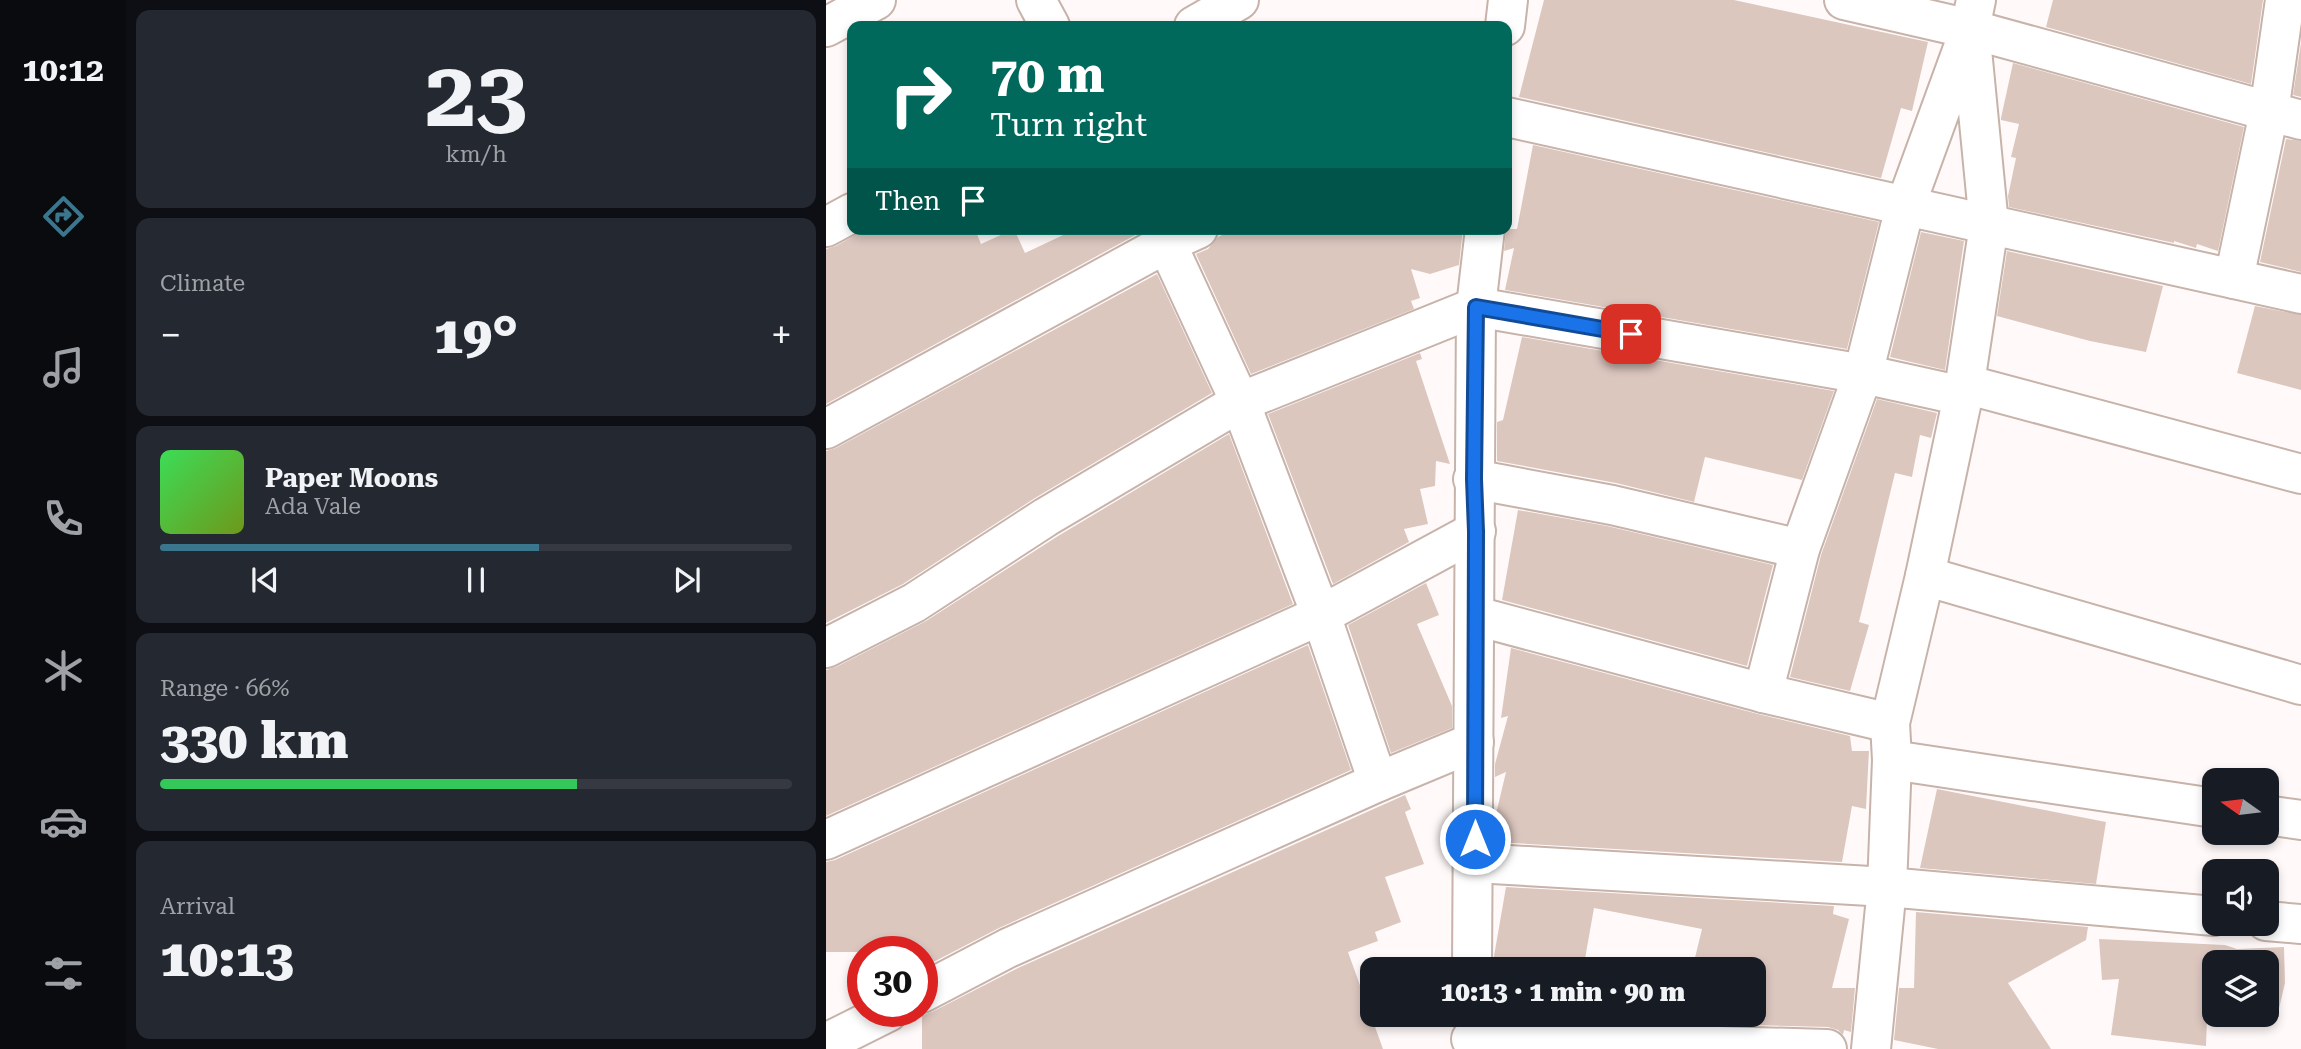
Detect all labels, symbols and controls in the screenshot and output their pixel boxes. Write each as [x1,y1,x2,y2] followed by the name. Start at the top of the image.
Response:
[425,42,527,148] text: 23
[990,47,1105,104] text: 70 m
[875,49,966,140] icon: right
[22,51,104,89] text: 10:12
[990,106,1147,144] text: Turn right
[445,141,507,168] text: km/h
[954,182,992,220] icon: arrive
[875,186,940,216] text: Then
[39,192,88,241] icon: directions
[160,270,245,297] text: Climate
[1601,304,1661,364] pin
[434,305,518,366] text: 19°
[160,313,181,357] text: −
[771,313,792,357] text: +
[1612,315,1650,353] icon: arrive
[39,343,88,392] icon: music
[265,463,438,493] text: Paper Moons
[265,493,361,520] text: Ada Vale
[39,494,88,543] icon: phone
[246,561,284,599] icon: previous
[457,561,495,599] icon: pause
[668,561,706,599] icon: next
[39,646,88,695] icon: climate
[160,675,289,702] text: Range · 66%
[160,710,348,771] text: 330 km
[2202,768,2278,845] north arrow
[2202,768,2279,1027] map controls
[39,797,88,846] icon: car
[1438,802,1512,876] position arrow
[2202,859,2279,936] button: sound
[160,893,235,920] text: Arrival
[160,928,294,989] text: 10:13
[847,936,938,1027] speed limit sign: 30
[39,949,88,998] icon: filters
[2202,950,2279,1027] button: layers
[1441,977,1685,1007] text: 10:13 · 1 min · 90 m

